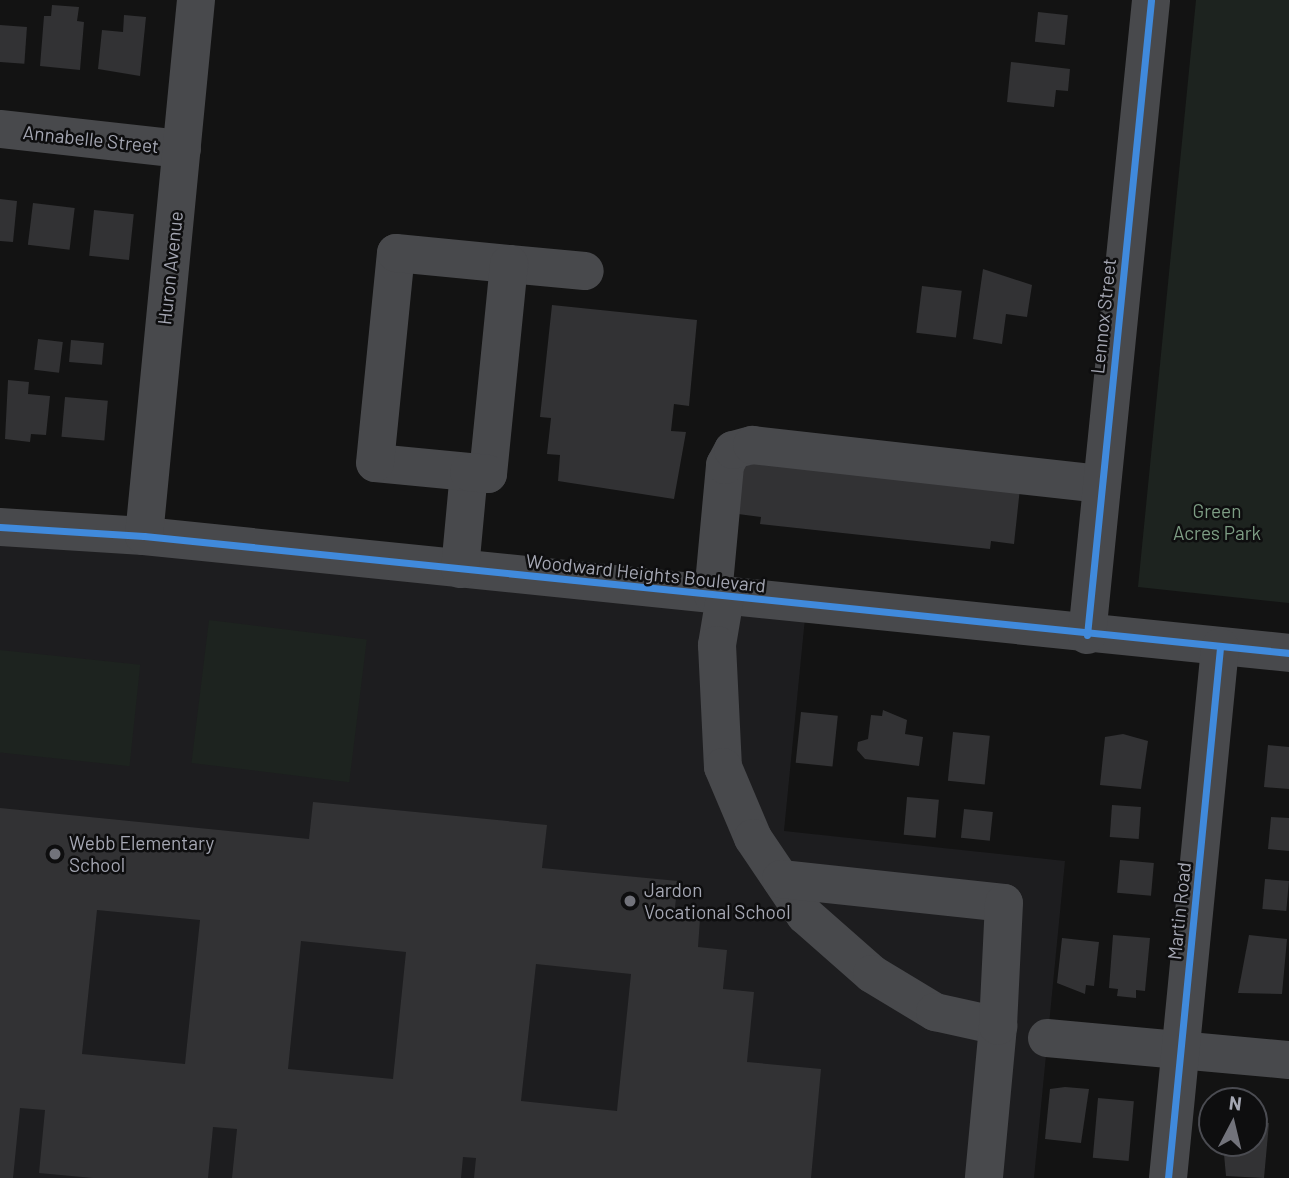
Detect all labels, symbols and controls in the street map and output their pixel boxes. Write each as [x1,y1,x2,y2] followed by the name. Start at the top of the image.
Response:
[22,121,160,157] street label: Annabelle Street
[153,210,187,326] street label: Huron Avenue
[1086,257,1120,375] street label: Lennox Street
[1173,500,1261,544] park label: Green Acres Park
[525,549,767,597] street label: Woodward Heights Boulevard
[69,832,214,876] place label: Webb Elementary School
[47,846,63,862] marker: Webb Elementary School
[1163,861,1195,961] street label: Martin Road
[644,879,791,923] place label: Jardon Vocational School
[622,893,638,909] marker: Jardon Vocational School
[1198,1087,1268,1157] north arrow
[1228,1090,1243,1115] text: N

